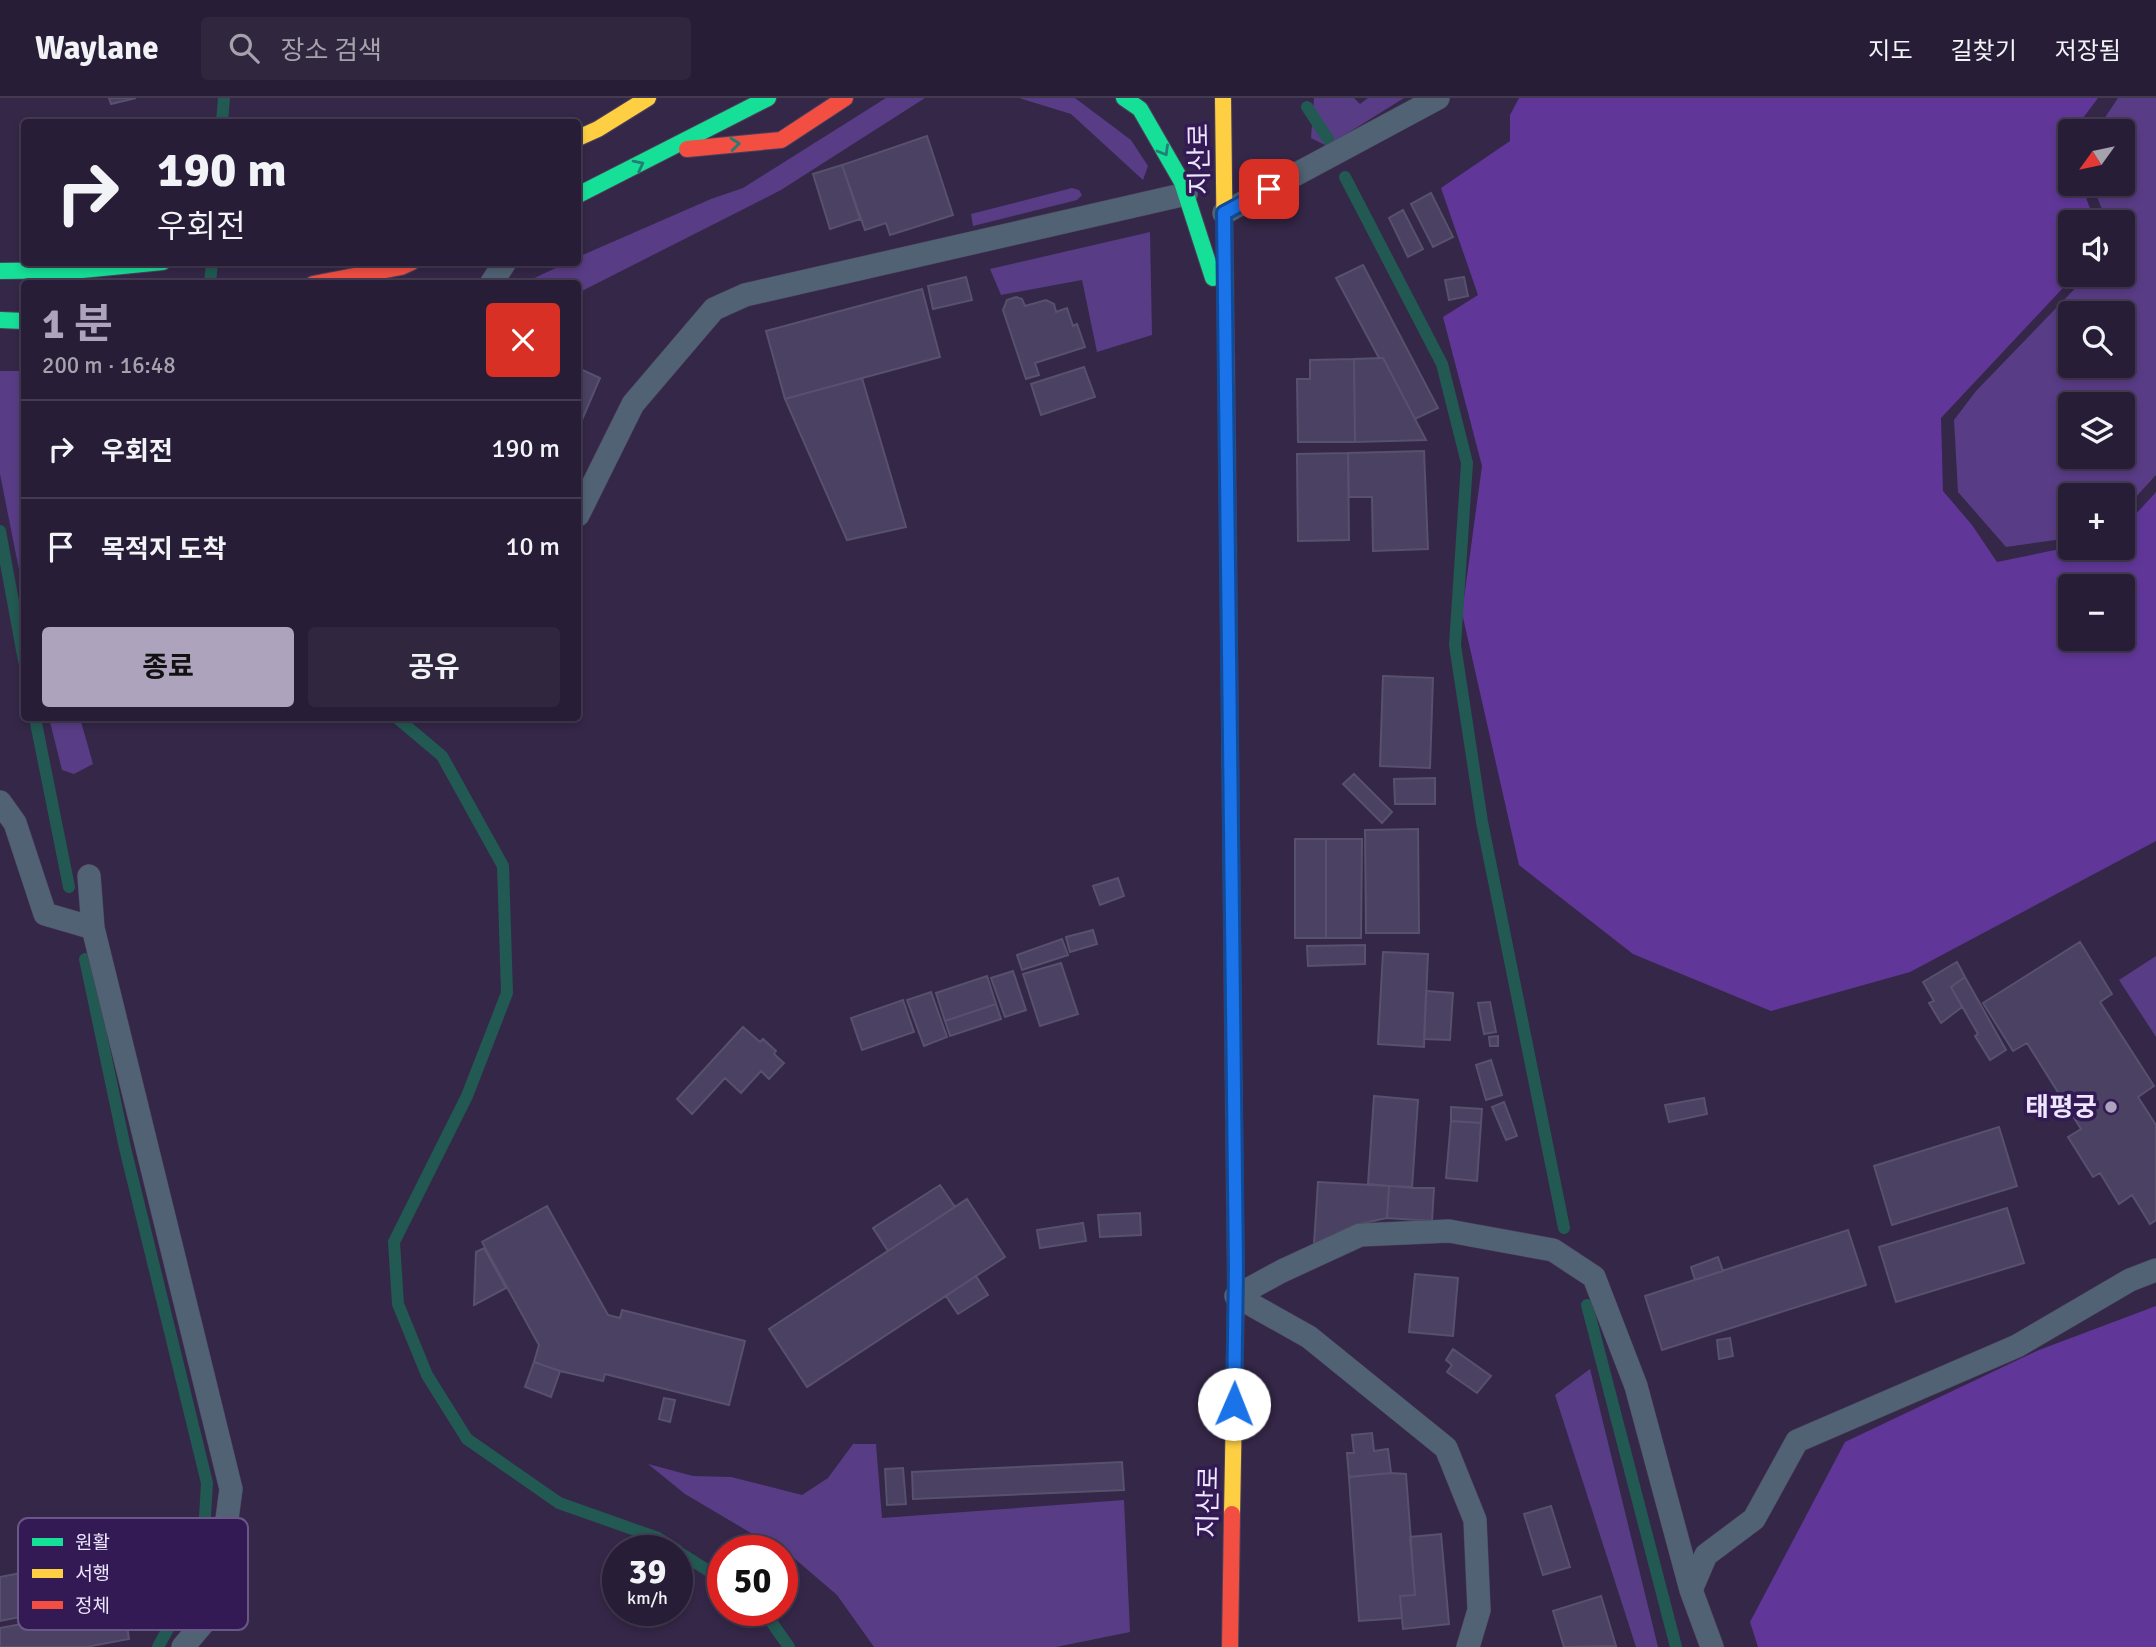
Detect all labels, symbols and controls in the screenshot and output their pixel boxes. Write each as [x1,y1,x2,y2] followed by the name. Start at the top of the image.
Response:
[201,17,691,80] search box
[35,28,159,69] text: Waylane
[225,29,263,67] icon: search
[281,35,382,67] text: 장소 검색
[1868,36,1913,66] text: 지도
[1951,36,2017,66] text: 길찾기
[2055,36,2121,66] text: 저장됨
[2058,119,2135,196] north arrow
[2058,119,2135,651] map controls
[1183,123,1217,195] street label: 지산로
[730,137,741,152] one-way arrow
[157,140,287,200] text: 190 m
[1156,144,1169,157] one-way arrow
[42,147,133,238] icon: right
[1239,159,1299,219] pin
[632,160,644,174] one-way arrow
[1250,170,1288,208] icon: arrive
[157,207,245,246] text: 우회전
[2058,210,2135,287] button: sound
[42,299,113,350] text: 1 분
[2058,301,2135,378] button: search
[486,303,560,377] button: close
[42,351,176,380] text: 200 m · 16:48
[2058,392,2135,469] button: layers
[42,430,80,468] icon: right
[491,433,560,465] text: 190 m
[101,436,173,468] text: 우회전
[2058,483,2135,560] button: +
[42,528,80,566] icon: arrive
[505,531,560,563] text: 10 m
[101,534,226,566] text: 목적지 도착
[2058,574,2135,651] button: −
[42,627,294,707] button: 종료
[308,627,560,707] button: 공유
[2025,1092,2097,1124] place label: 태평궁
[2103,1099,2119,1115] marker: 태평궁
[1197,1367,1271,1441] position arrow
[1192,1466,1226,1538] street label: 지산로
[18,1518,248,1630] legend
[75,1531,110,1555] text: 원활
[707,1535,798,1626] speed limit sign: 50
[629,1550,666,1593] text: 39
[75,1562,110,1586] text: 서행
[627,1587,668,1609] text: km/h
[75,1594,110,1618] text: 정체

